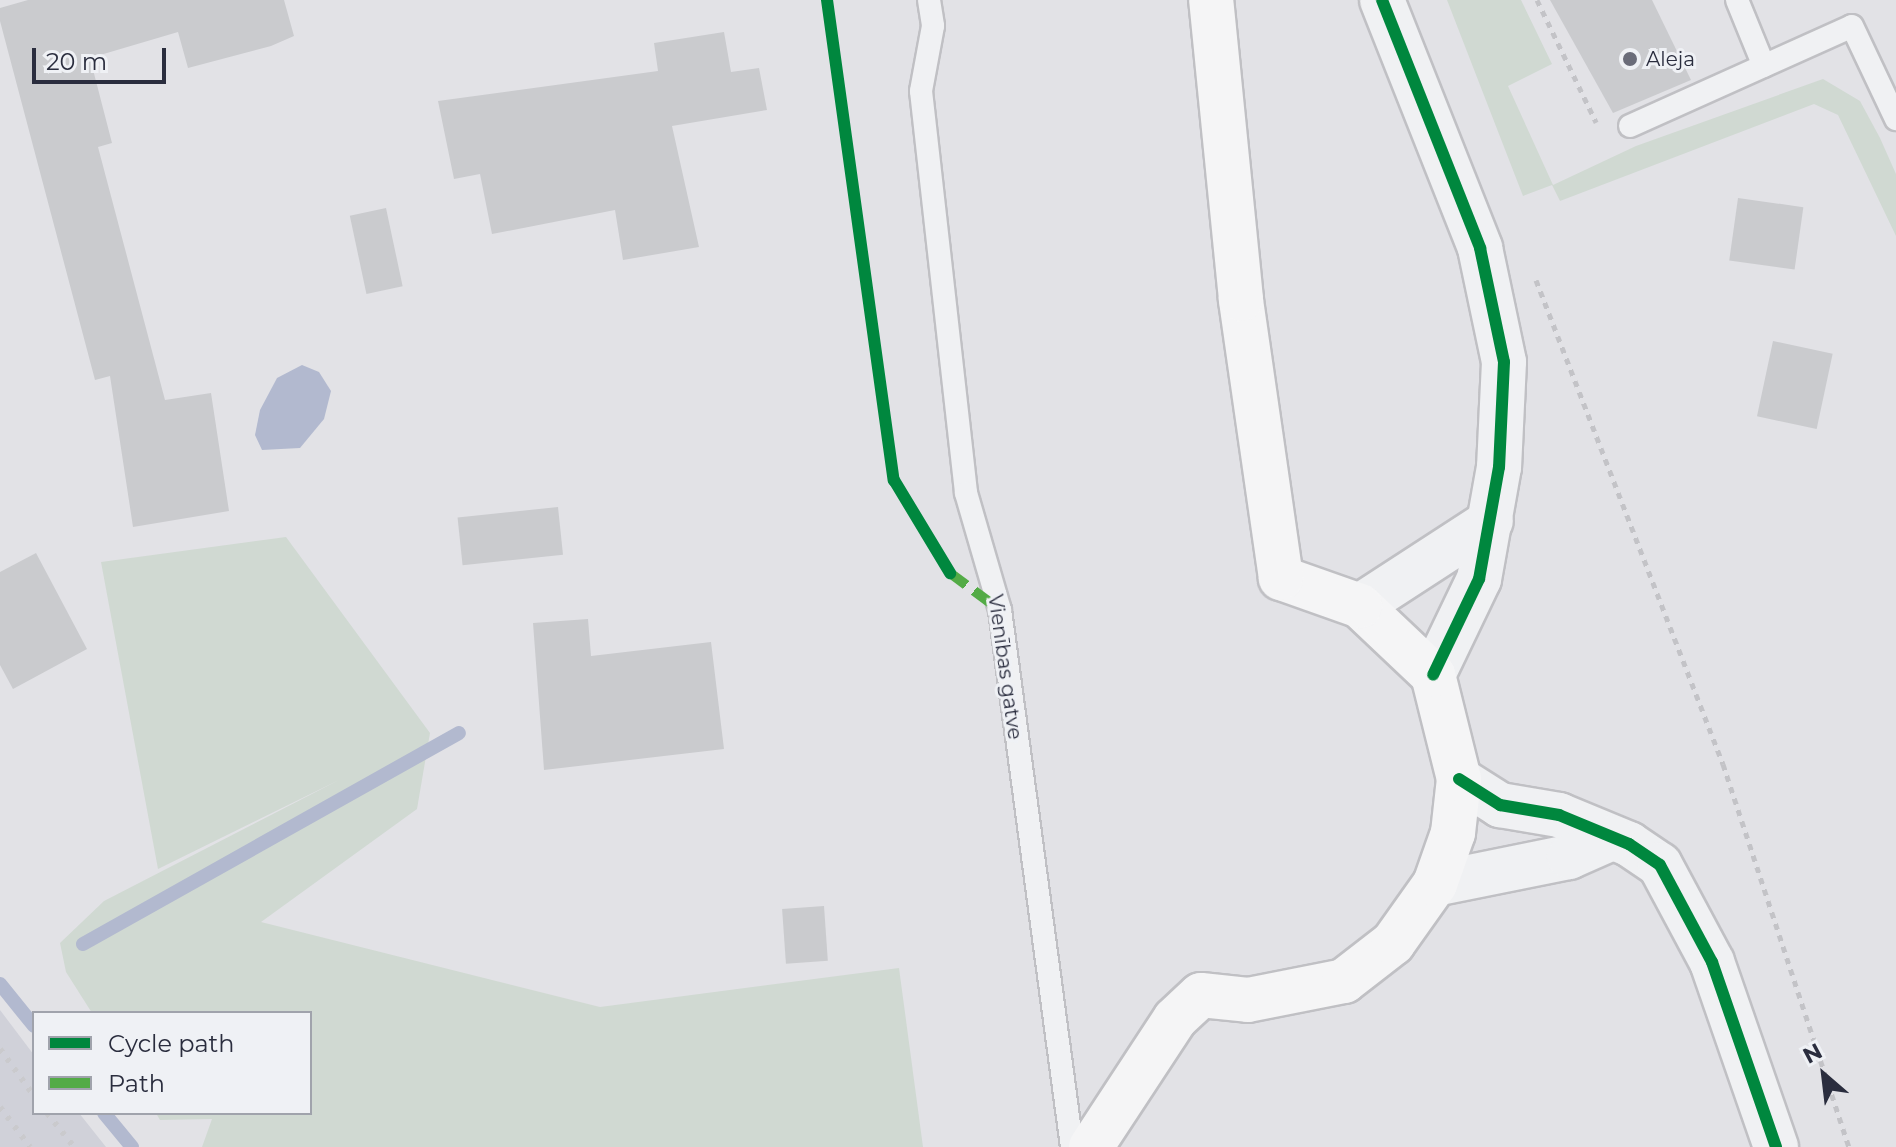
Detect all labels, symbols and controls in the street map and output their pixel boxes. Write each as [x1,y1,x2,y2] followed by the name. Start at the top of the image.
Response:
[36,32,170,82] scale bar
[46,47,107,76] text: 20 m
[1646,47,1695,71] place label: Aleja
[1621,50,1639,68] marker: Aleja
[983,593,1027,741] street label: Vienības gatve
[32,1011,312,1115] legend
[108,1029,235,1058] text: Cycle path
[1784,1035,1864,1115] north arrow
[1798,1037,1827,1069] text: N
[108,1069,165,1098] text: Path

